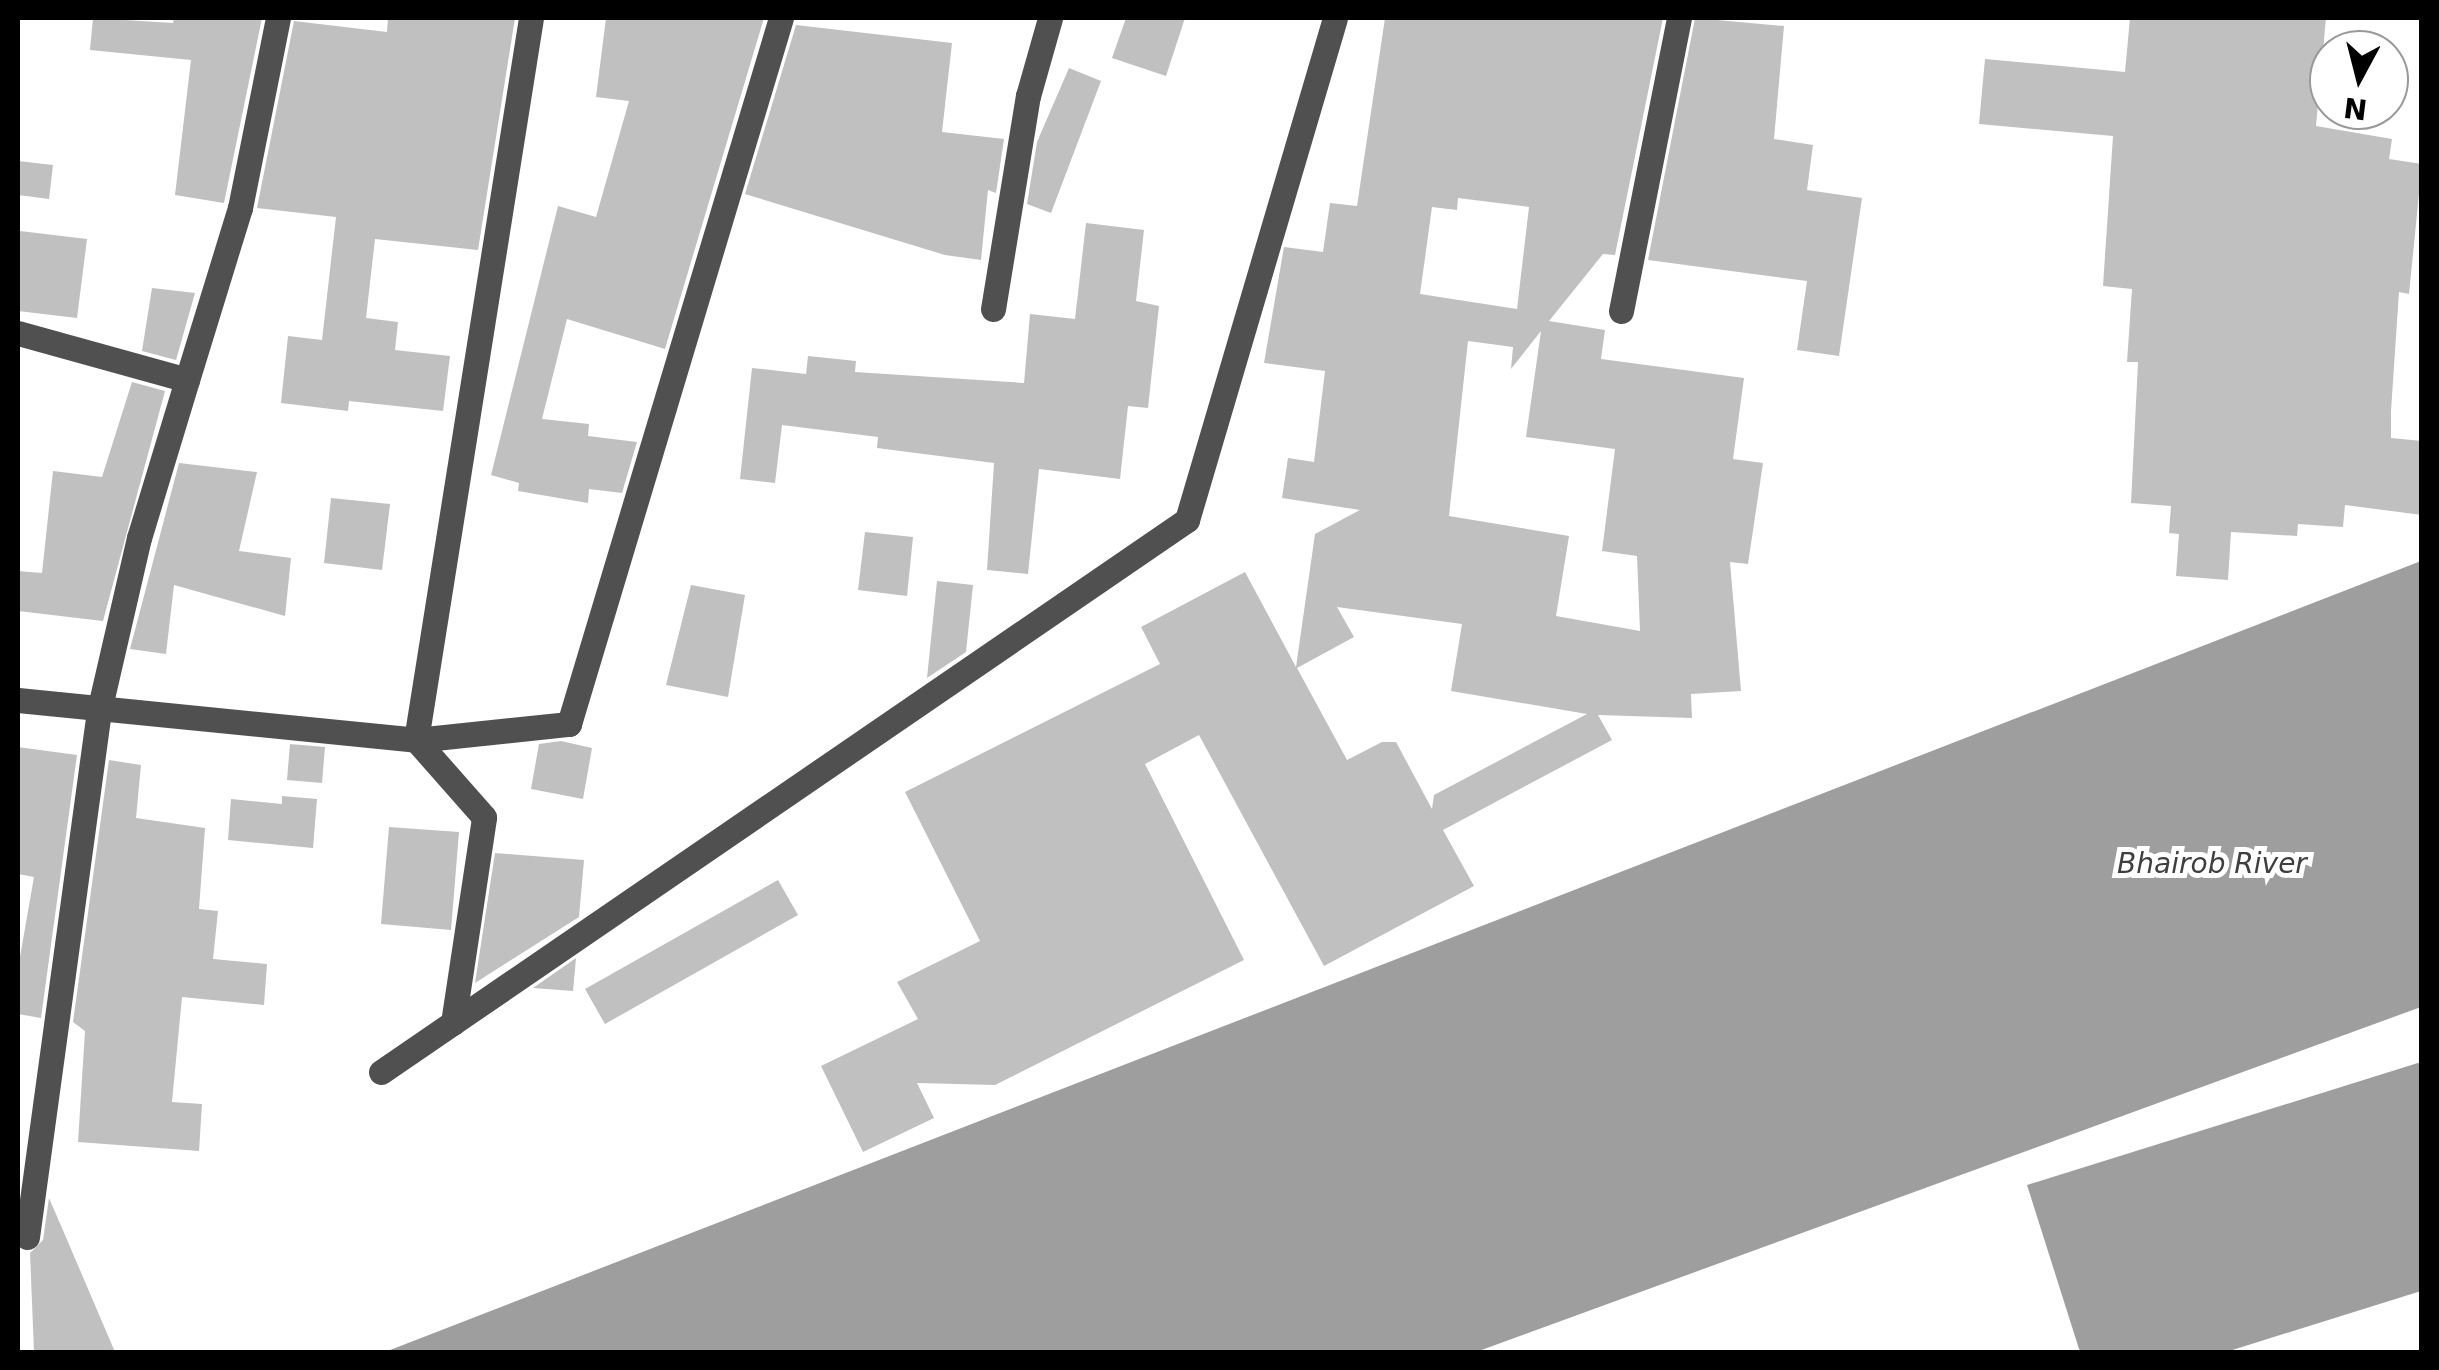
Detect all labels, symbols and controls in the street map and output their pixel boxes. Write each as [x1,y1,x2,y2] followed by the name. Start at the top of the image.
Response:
[2309,30,2409,130] north arrow
[2342,90,2369,126] text: N
[2117,847,2307,881] water label: Bhairob River

